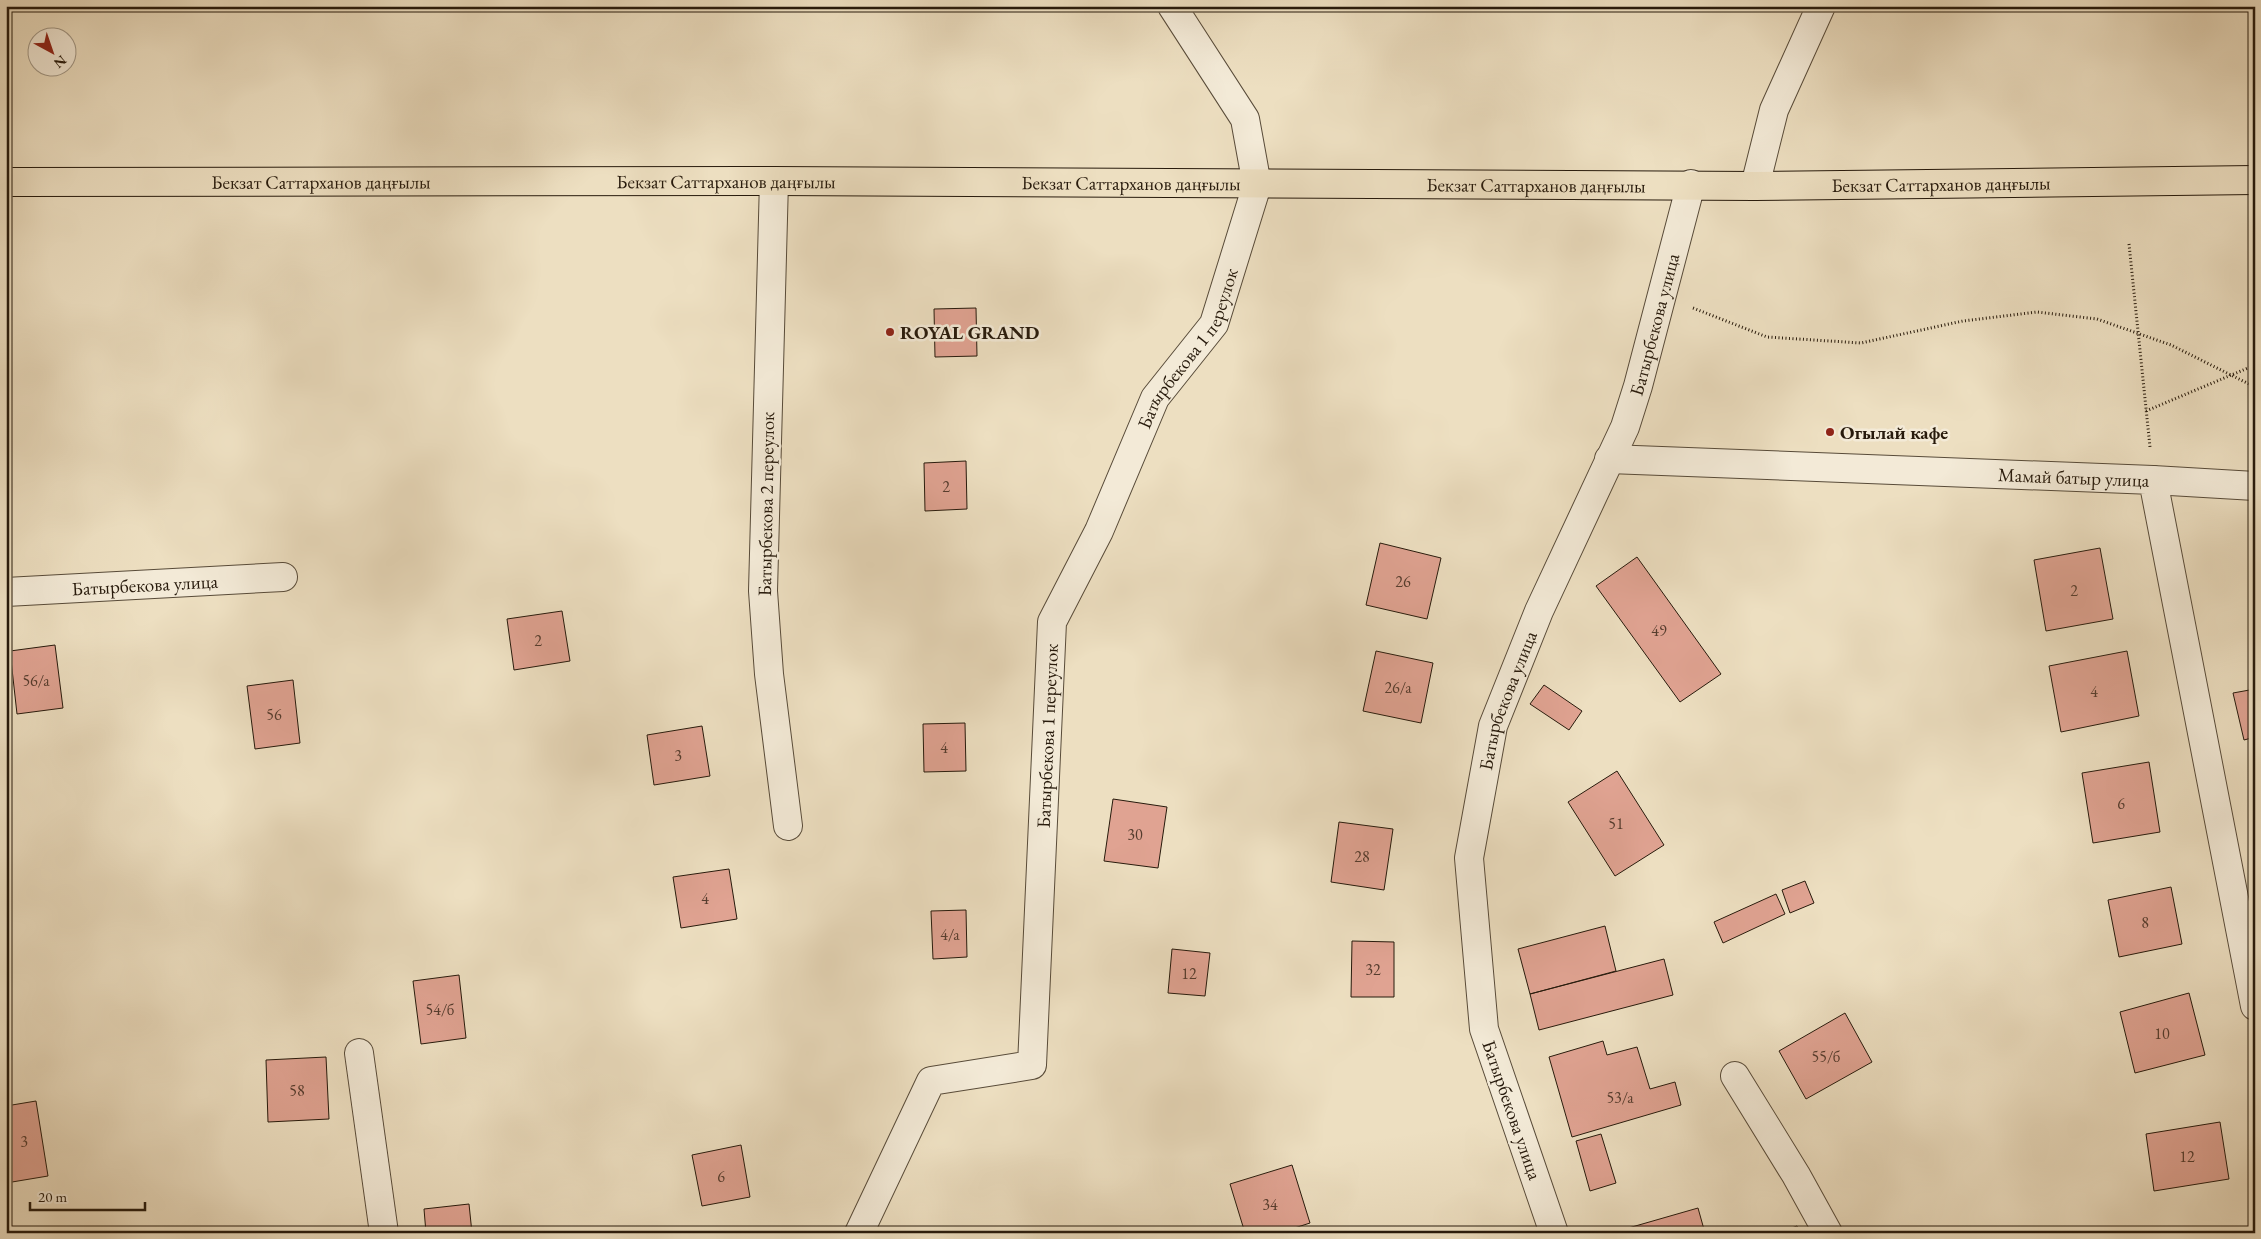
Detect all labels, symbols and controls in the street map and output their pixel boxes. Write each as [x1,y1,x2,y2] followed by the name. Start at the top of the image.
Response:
[28,28,78,78] north arrow
[50,51,70,73] text: N
[616,168,836,194] street label: Бекзат Саттарханов даңғылы
[211,169,431,194] street label: Бекзат Саттарханов даңғылы
[1021,170,1241,196] street label: Бекзат Саттарханов даңғылы
[1831,170,2051,198] street label: Бекзат Саттарханов даңғылы
[1426,172,1646,198] street label: Бекзат Саттарханов даңғылы
[1623,250,1685,399] street label: Батырбекова улица
[1131,265,1243,432] street label: Батырбекова 1 переулок
[900,320,1040,345] place label: ROYAL GRAND
[884,326,896,338] marker: ROYAL GRAND
[752,412,780,596] street label: Батырбекова 2 переулок
[1840,420,1948,445] place label: Огылай кафе
[1824,426,1836,438] marker: Огылай кафе
[1998,462,2150,492] street label: Мамай батыр улица
[942,476,950,497] house number: 2
[71,568,219,601] street label: Батырбекова улица
[1395,571,1411,592] house number: 26
[2070,580,2078,601] house number: 2
[1651,620,1667,641] house number: 49
[1473,627,1543,772] street label: Батырбекова улица
[534,630,542,651] house number: 2
[1030,643,1064,829] street label: Батырбекова 1 переулок
[22,670,50,691] house number: 56/а
[1384,677,1412,698] house number: 26/а
[2090,681,2098,702] house number: 4
[266,704,282,725] house number: 56
[940,737,948,758] house number: 4
[674,745,682,766] house number: 3
[2117,793,2125,814] house number: 6
[1608,813,1624,834] house number: 51
[1127,824,1143,845] house number: 30
[1354,846,1370,867] house number: 28
[701,888,709,909] house number: 4
[2141,912,2149,933] house number: 8
[940,924,960,945] house number: 4/а
[1365,959,1381,980] house number: 32
[1181,963,1197,984] house number: 12
[426,999,455,1020] house number: 54/б
[2154,1023,2170,1044] house number: 10
[1476,1037,1548,1184] street label: Батырбекова улица
[1812,1046,1841,1067] house number: 55/б
[289,1080,305,1101] house number: 58
[1606,1087,1634,1108] house number: 53/а
[20,1131,28,1152] house number: 3
[2179,1146,2195,1167] house number: 12
[717,1166,725,1187] house number: 6
[30,1179,145,1211] scale bar
[38,1187,67,1206] text: 20 m
[1262,1194,1278,1215] house number: 34

